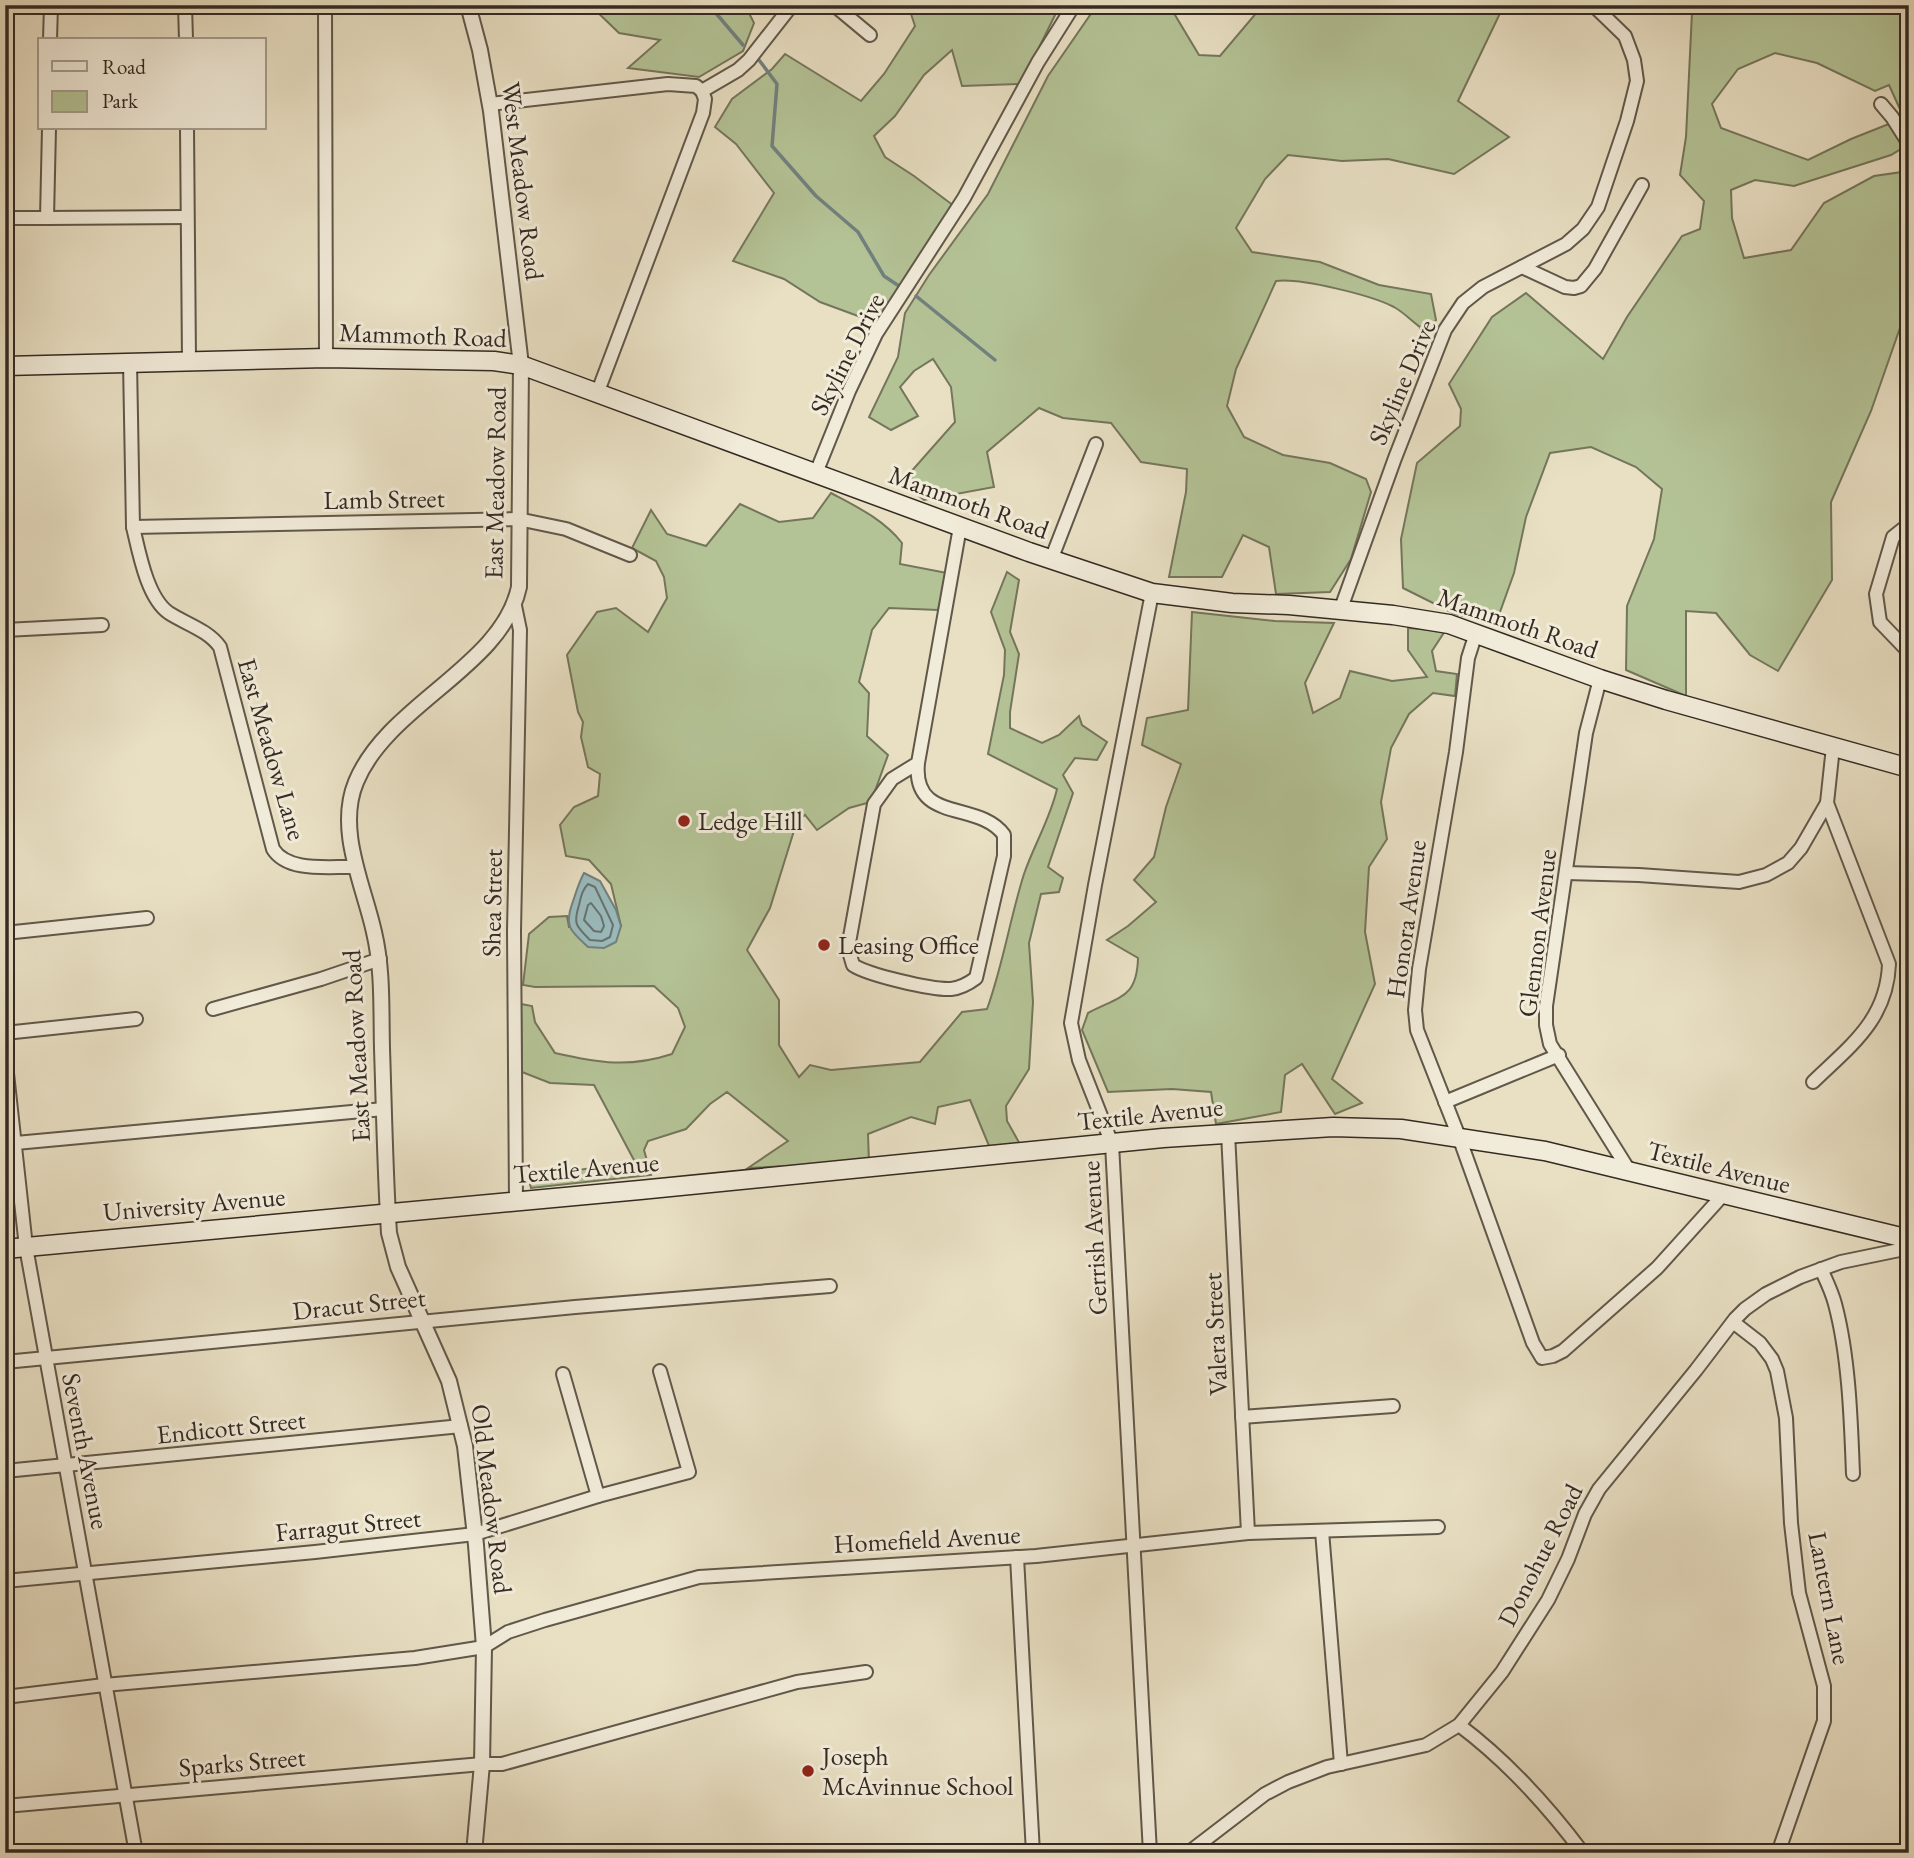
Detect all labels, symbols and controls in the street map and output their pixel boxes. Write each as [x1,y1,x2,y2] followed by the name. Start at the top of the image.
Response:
[38,38,266,130] legend
[102,53,146,80] text: Road
[494,80,552,283] street label: West Meadow Road
[102,87,139,114] text: Park
[802,287,892,421] street label: Skyline Drive
[1360,314,1444,450] street label: Skyline Drive
[339,315,508,355] street label: Mammoth Road
[476,386,514,580] street label: East Meadow Road
[884,457,1054,547] street label: Mammoth Road
[323,481,445,517] street label: Lamb Street
[1433,580,1604,667] street label: Mammoth Road
[230,654,314,844] street label: East Meadow Lane
[698,804,803,838] place label: Ledge Hill
[676,813,692,829] marker: Ledge Hill
[1378,838,1434,1000] street label: Honora Avenue
[1510,847,1564,1019] street label: Glennon Avenue
[474,849,510,957] street label: Shea Street
[838,928,979,962] place label: Leasing Office
[816,937,832,953] marker: Leasing Office
[334,948,378,1143] street label: East Meadow Road
[1075,1089,1225,1139] street label: Textile Avenue
[1644,1133,1794,1201] street label: Textile Avenue
[512,1145,660,1191] street label: Textile Avenue
[1073,1160,1115,1316] street label: Gerrish Avenue
[101,1179,287,1229] street label: University Avenue
[1195,1272,1235,1396] street label: Valera Street
[291,1280,427,1328] street label: Dracut Street
[54,1370,118,1532] street label: Seventh Avenue
[155,1402,307,1452] street label: Endicott Street
[463,1402,521,1597] street label: Old Meadow Road
[1490,1477,1591,1632] street label: Donohue Road
[274,1500,422,1550] street label: Farragut Street
[833,1517,1021,1561] street label: Homefield Avenue
[1800,1529,1860,1667] street label: Lantern Lane
[820,1739,1014,1803] place label: Joseph McAvinnue School
[177,1740,307,1784] street label: Sparks Street
[800,1763,816,1779] marker: Joseph McAvinnue School

